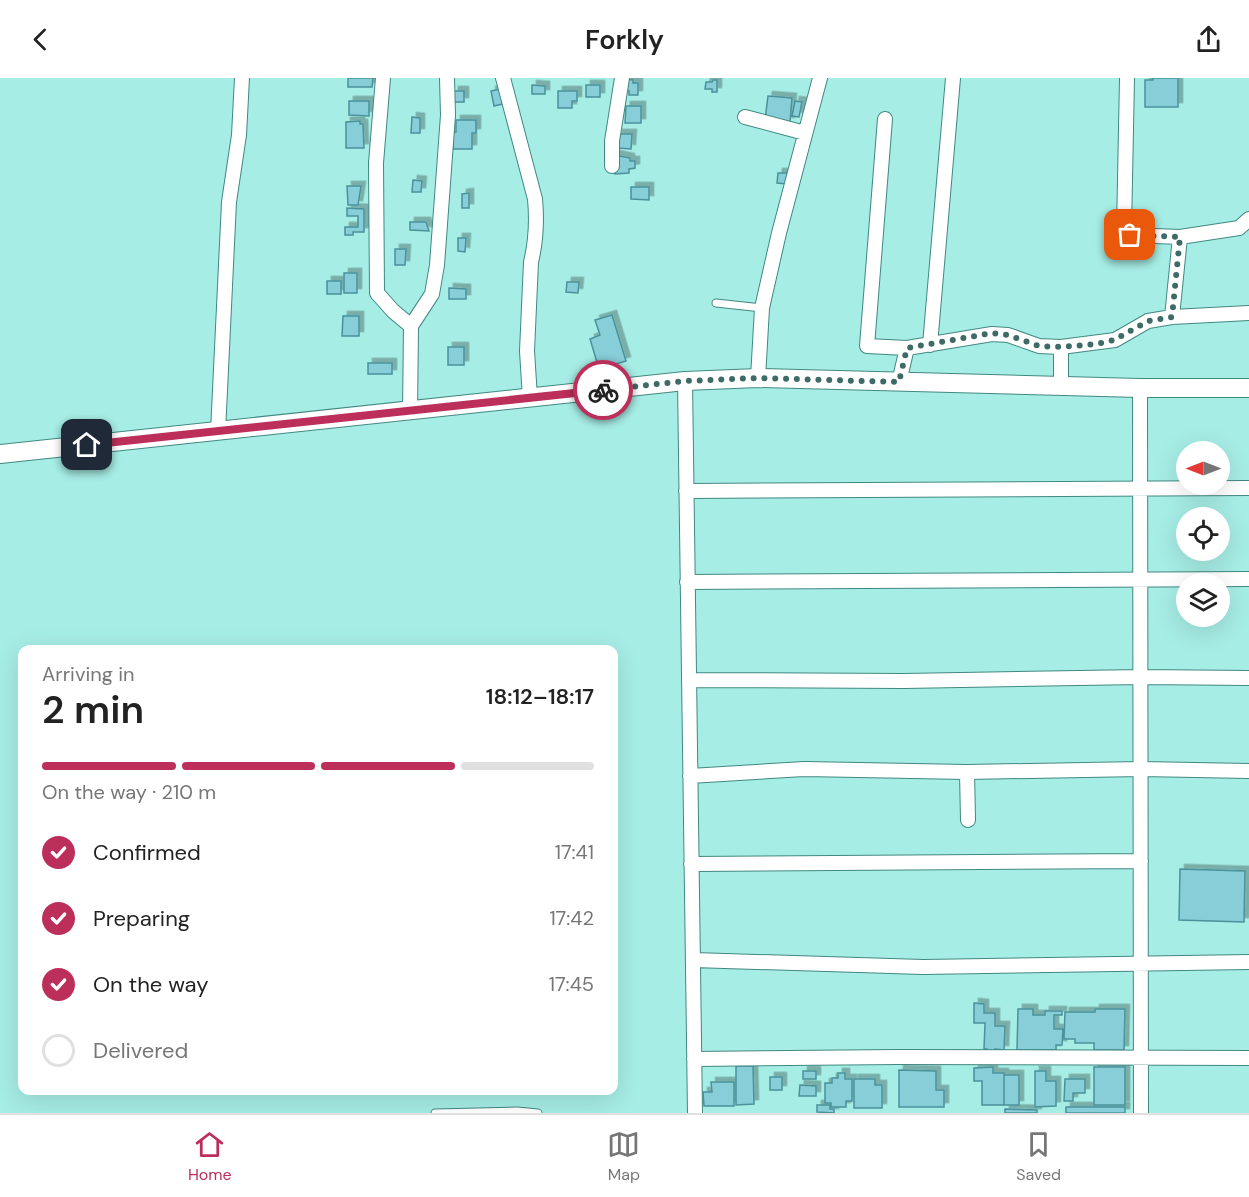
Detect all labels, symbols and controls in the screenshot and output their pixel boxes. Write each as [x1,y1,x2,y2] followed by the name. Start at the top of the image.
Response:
[585,22,664,57] text: Forkly
[24,23,57,56] icon: back
[1192,23,1225,56] icon: share
[1104,209,1155,260] pin
[1113,218,1146,251] icon: bag
[573,360,633,420] courier
[587,374,620,407] icon: bike
[61,419,112,470] pin
[70,428,103,461] icon: home
[1176,441,1230,495] north arrow
[1176,441,1230,627] map controls
[1176,507,1230,561] button: locate
[1176,573,1230,627] button: layers
[42,661,134,687] text: Arriving in
[486,682,594,711] text: 18:12–18:17
[42,684,144,735] text: 2 min
[42,779,216,805] text: On the way · 210 m
[42,836,75,869] icon: check
[93,838,201,867] text: Confirmed
[555,839,594,865] text: 17:41
[42,902,75,935] icon: check
[93,904,190,933] text: Preparing
[549,905,594,931] text: 17:42
[42,968,75,1001] icon: check
[93,970,208,999] text: On the way
[549,971,594,997] text: 17:45
[93,1036,188,1065] text: Delivered
[188,1128,232,1185] tab: Home
[607,1128,640,1185] tab: Map
[1016,1128,1061,1185] tab: Saved

